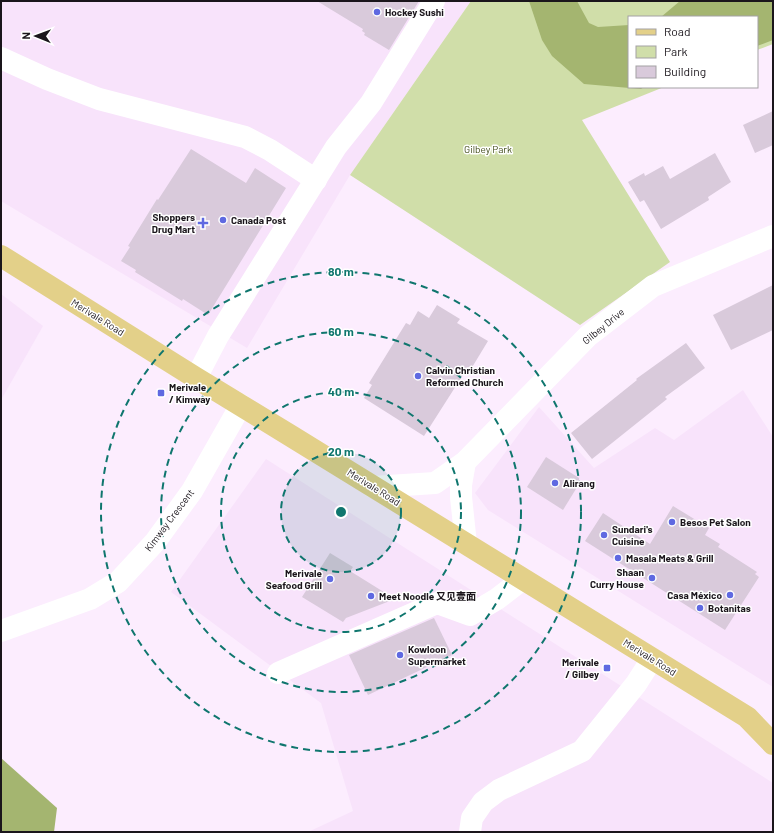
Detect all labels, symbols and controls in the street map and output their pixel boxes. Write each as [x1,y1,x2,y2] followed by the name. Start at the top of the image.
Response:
[385,6,444,18] place label: Hockey Sushi
[372,7,382,17] marker: Hockey Sushi
[16,16,56,56] north arrow
[628,16,758,88] legend
[664,24,691,38] text: Road
[19,32,32,40] text: N
[664,44,688,58] text: Park
[664,64,706,78] text: Building
[464,143,512,155] park label: Gilbey Park
[152,211,195,235] place label: Shoppers Drug Mart
[231,214,286,226] place label: Canada Post
[218,215,228,225] marker: Canada Post
[198,218,208,228] marker: Shoppers Drug Mart
[328,264,354,278] text: 80 m
[69,296,127,338] street label: Merivale Road
[580,305,626,347] street label: Gilbey Drive
[328,324,354,338] text: 60 m
[426,364,503,388] place label: Calvin Christian Reformed Church
[413,371,423,381] marker: Calvin Christian Reformed Church
[169,381,210,405] place label: Merivale / Kimway
[328,384,354,398] text: 40 m
[156,388,166,398] marker: Merivale / Kimway
[328,444,354,458] text: 20 m
[345,466,403,508] street label: Merivale Road
[563,477,595,489] place label: Alirang
[550,478,560,488] marker: Alirang
[142,486,197,553] street label: Kimway Crescent
[334,505,348,519] centre of rings
[680,516,751,528] place label: Besos Pet Salon
[667,517,677,527] marker: Besos Pet Salon
[612,523,653,547] place label: Sundari's Cuisine
[599,530,609,540] marker: Sundari's Cuisine
[626,552,713,564] place label: Masala Meats & Grill
[613,553,623,563] marker: Masala Meats & Grill
[590,566,645,590] place label: Shaan Curry House
[266,567,323,591] place label: Merivale Seafood Grill
[647,573,657,583] marker: Shaan Curry House
[325,574,335,584] marker: Merivale Seafood Grill
[667,589,722,601] place label: Casa México
[379,590,476,602] place label: Meet Noodle 又见壹面
[725,590,735,600] marker: Casa México
[366,591,376,601] marker: Meet Noodle 又见壹面
[708,602,751,614] place label: Botanitas
[695,603,705,613] marker: Botanitas
[621,636,679,678] street label: Merivale Road
[408,643,466,667] place label: Kowloon Supermarket
[395,650,405,660] marker: Kowloon Supermarket
[562,656,600,680] place label: Merivale / Gilbey
[602,663,612,673] marker: Merivale / Gilbey

